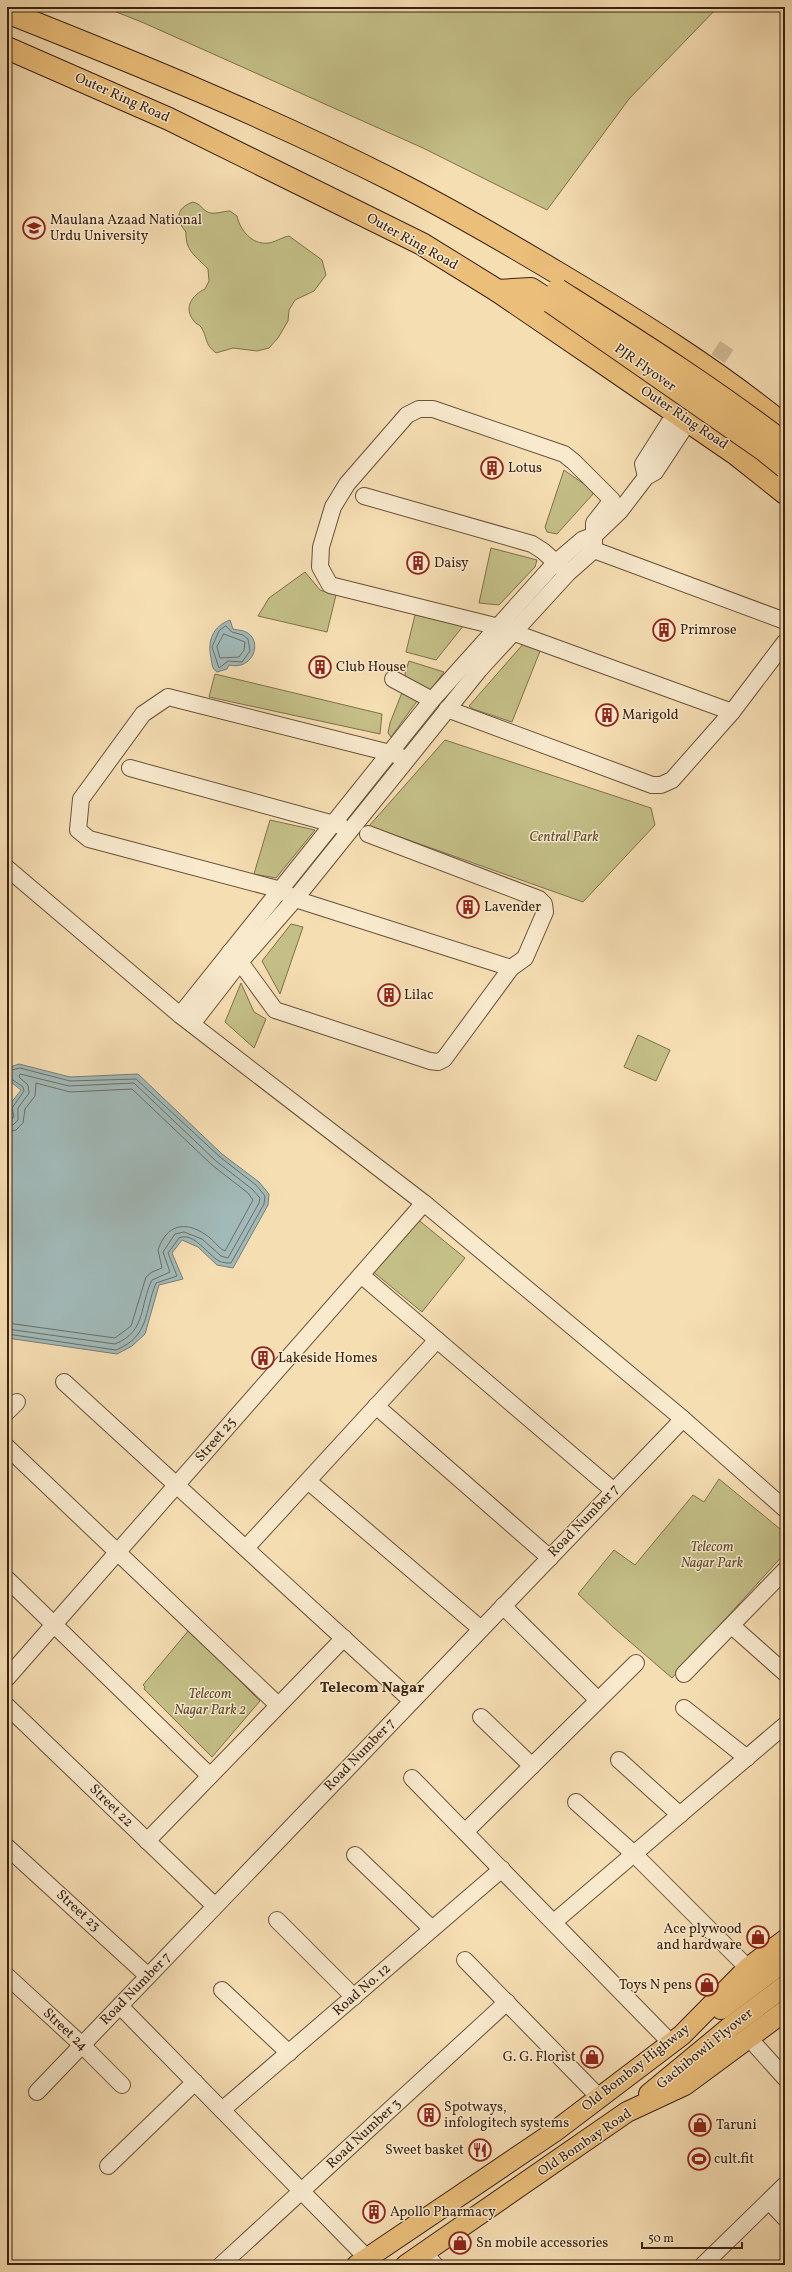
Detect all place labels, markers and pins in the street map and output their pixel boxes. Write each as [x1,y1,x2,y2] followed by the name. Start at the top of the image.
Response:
[50,211,202,246] place label: Maulana Azaad National Urdu University
[21,215,47,241] school or university icon: Maulana Azaad National Urdu University
[479,455,505,481] building icon: Lotus
[508,459,542,478] place label: Lotus
[405,550,431,576] building icon: Daisy
[434,554,469,573] place label: Daisy
[651,617,677,643] building icon: Primrose
[680,621,737,640] place label: Primrose
[307,654,333,680] building icon: Club House
[336,658,407,677] place label: Club House
[594,702,620,728] building icon: Marigold
[622,706,679,725] place label: Marigold
[455,894,481,920] building icon: Lavender
[484,898,541,917] place label: Lavender
[376,982,402,1008] building icon: Lilac
[404,986,433,1005] place label: Lilac
[250,1345,276,1371] building icon: Lakeside Homes
[278,1349,377,1368] place label: Lakeside Homes
[657,1920,742,1955] place label: Ace plywood and hardware
[745,1924,771,1950] shop icon: Ace plywood and hardware
[694,1972,720,1998] shop icon: Toys N pens
[619,1976,692,1995] place label: Toys N pens
[579,2044,605,2070] shop icon: G. G. Florist
[503,2048,576,2067] place label: G. G. Florist
[444,2098,569,2133] place label: Spotways, infologitech systems
[416,2102,442,2128] building icon: Spotways, infologitech systems
[687,2112,713,2138] shop icon: Taruni
[716,2116,757,2135] place label: Taruni
[467,2137,493,2163] restaurant icon: Sweet basket
[385,2141,464,2160] place label: Sweet basket
[686,2146,712,2172] sports icon: cult.fit
[714,2150,754,2169] place label: cult.fit
[361,2199,387,2225] building icon: Apollo Pharmacy
[390,2203,496,2222] place label: Apollo Pharmacy
[447,2230,473,2256] shop icon: Sn mobile accessories
[476,2234,608,2253] place label: Sn mobile accessories

